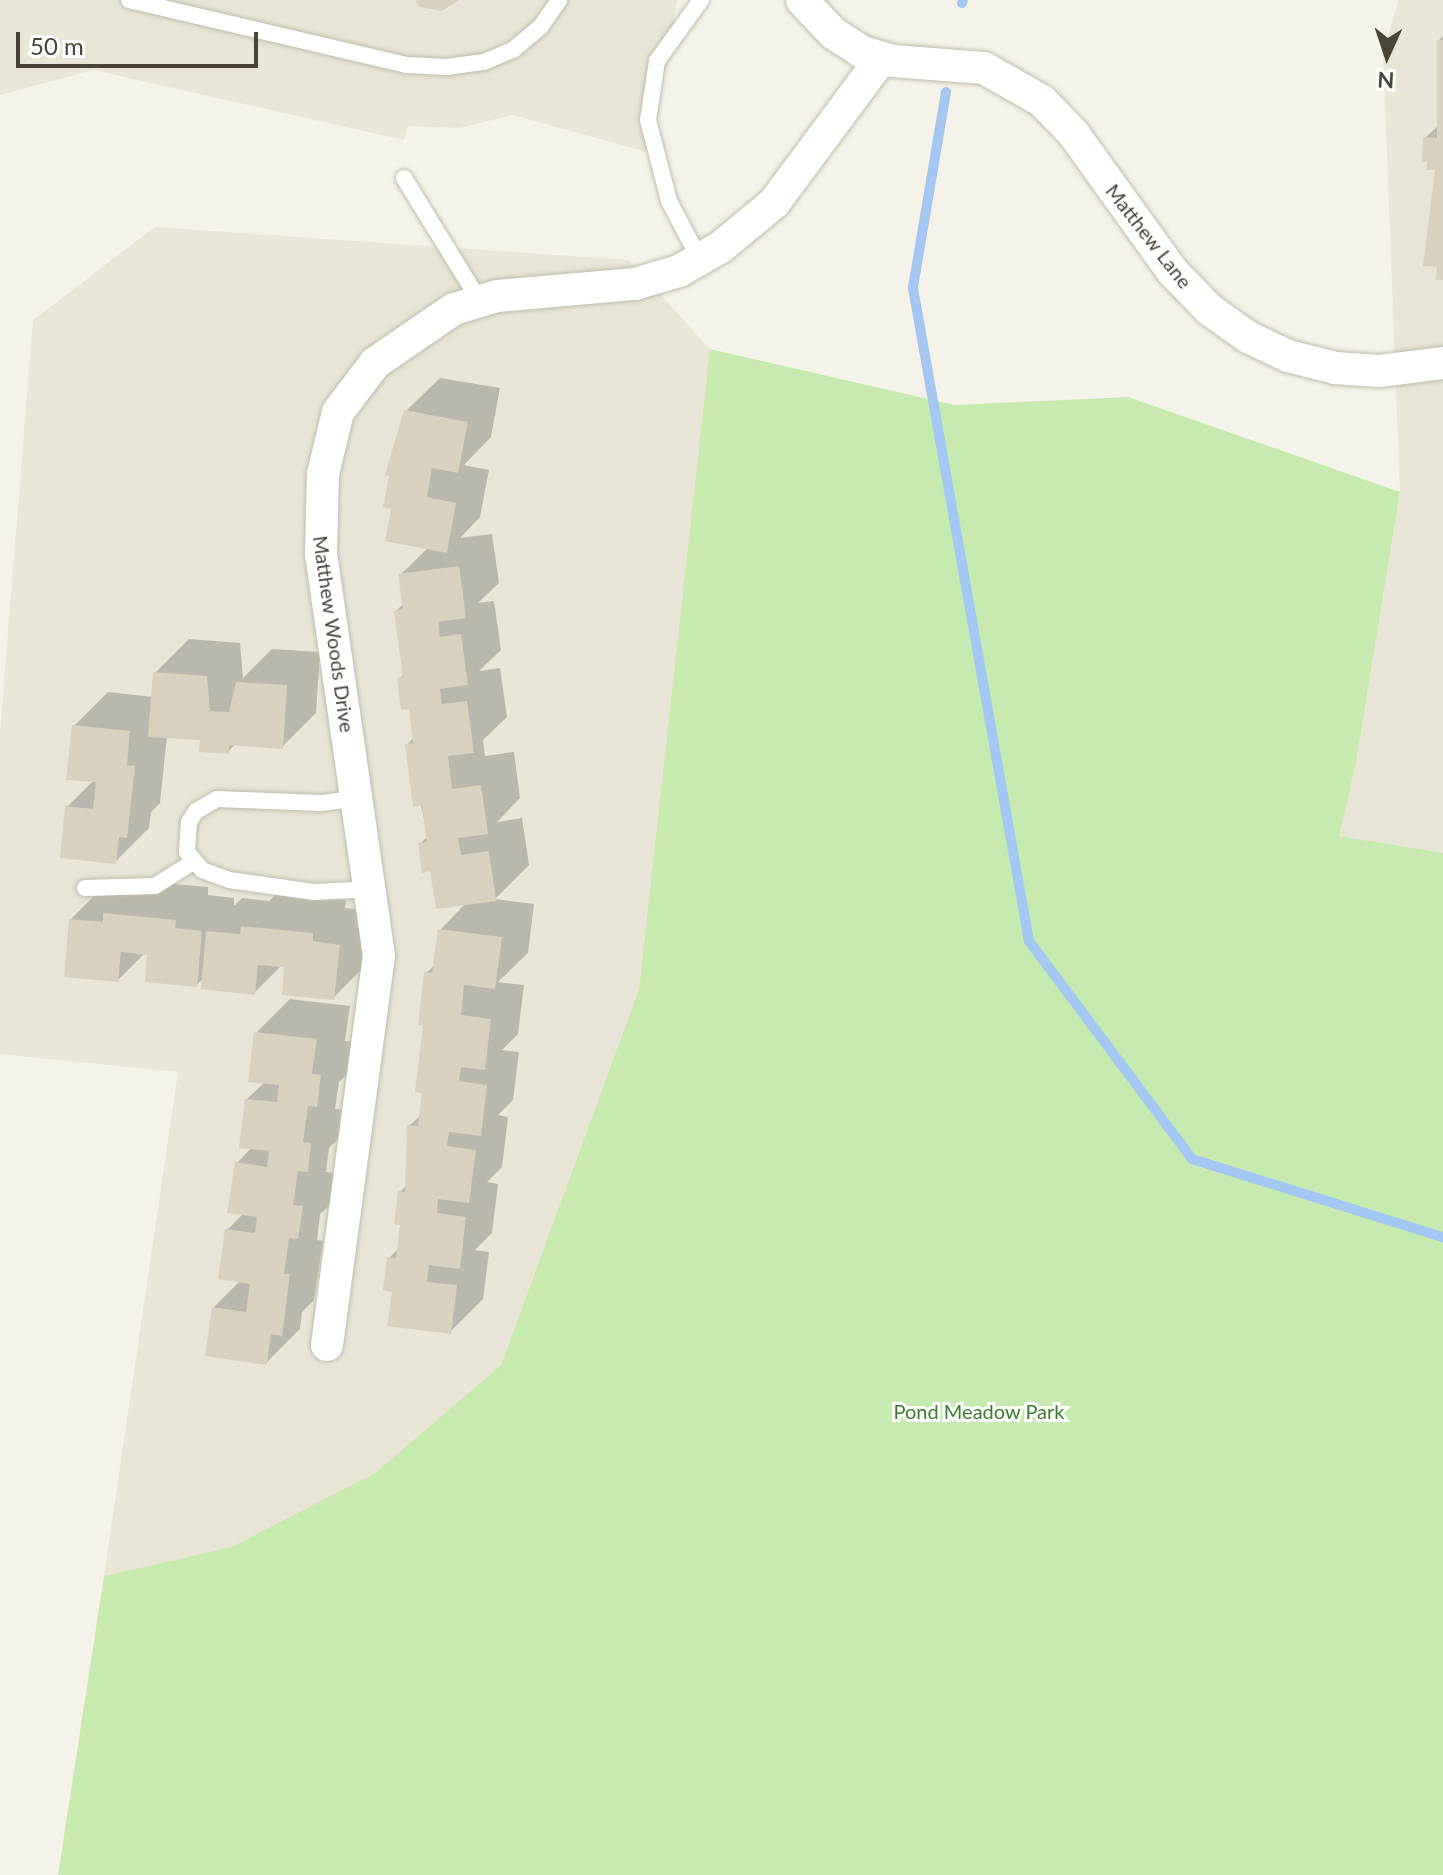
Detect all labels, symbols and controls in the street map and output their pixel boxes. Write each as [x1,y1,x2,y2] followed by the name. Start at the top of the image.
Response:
[20,16,262,66] scale bar
[1347,16,1427,96] north arrow
[30,31,84,60] text: 50 m
[1377,67,1395,94] text: N
[1101,179,1197,293] street label: Matthew Lane
[308,534,360,734] street label: Matthew Woods Drive
[893,1399,1065,1423] park label: Pond Meadow Park

